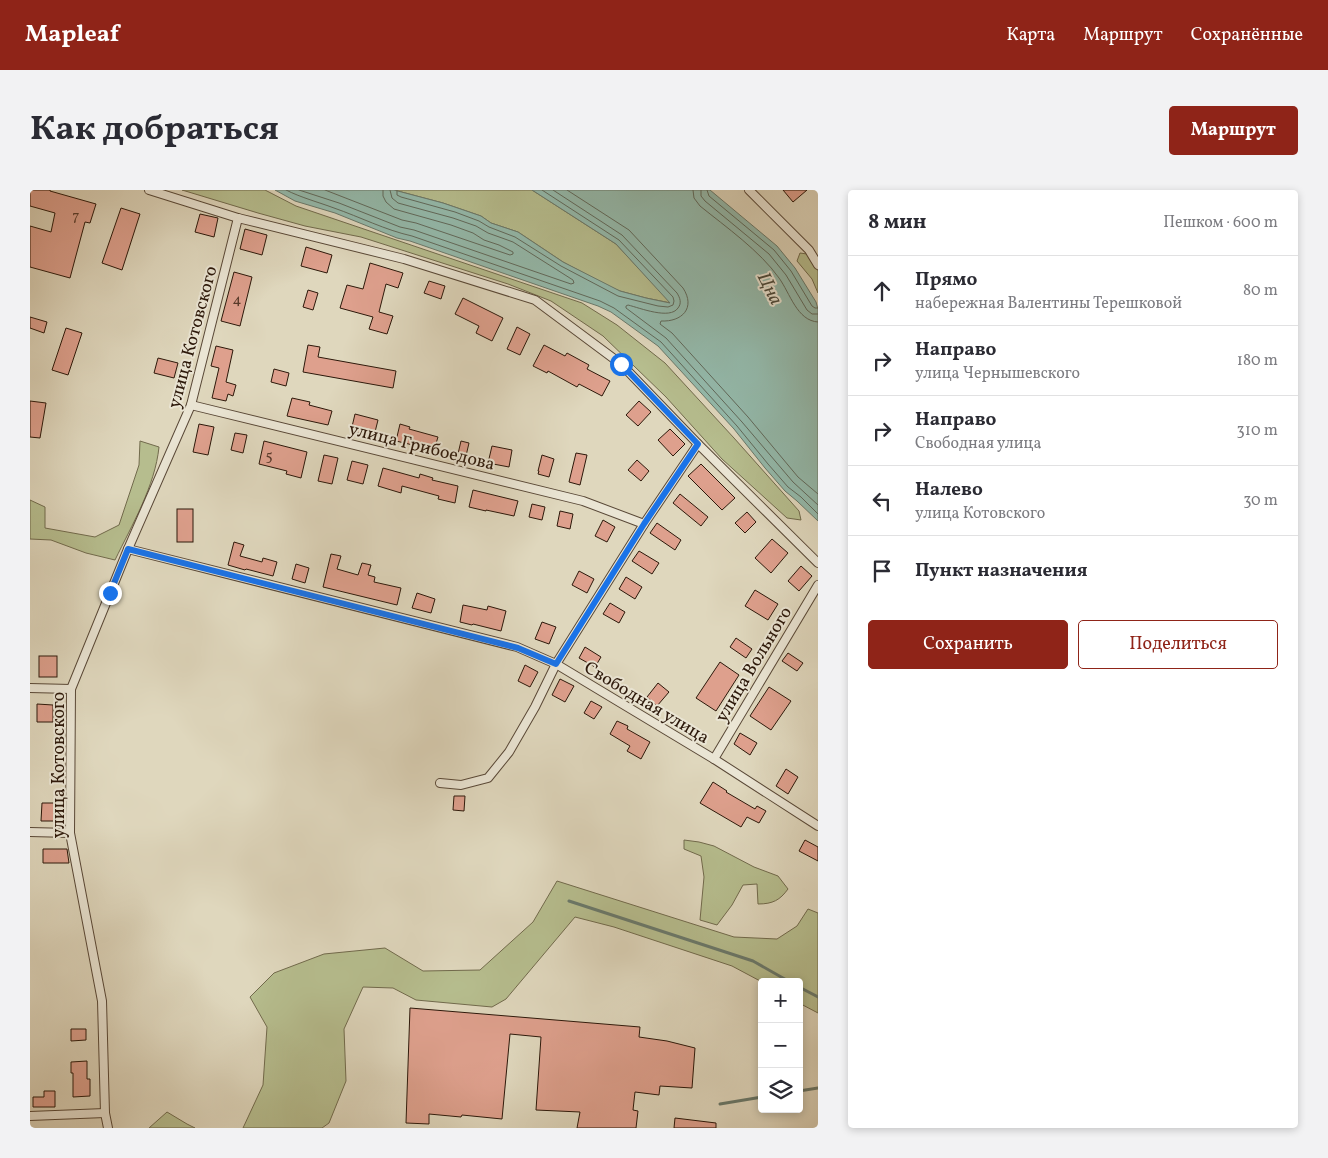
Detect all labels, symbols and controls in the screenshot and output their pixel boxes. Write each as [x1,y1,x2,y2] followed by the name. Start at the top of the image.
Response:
[25,18,119,52] text: Mapleaf
[1006,23,1055,48] text: Карта
[1083,23,1163,48] text: Маршрут
[1191,23,1303,48] text: Сохранённые
[30,106,279,154] text: Как добраться
[1169,106,1298,155] button: Маршрут
[72,206,80,227] house number: 7
[868,208,927,237] text: 8 мин
[1163,212,1278,234] text: Пешком · 600 m
[162,263,224,411] street label: улица Котовского
[915,267,977,293] text: Прямо
[750,268,788,310] water label: Цна
[868,277,896,305] icon: ahead
[1243,280,1278,302] text: 80 m
[233,290,242,311] house number: 4
[915,293,1182,315] text: набережная Валентины Терешковой
[915,337,997,363] text: Направо
[868,347,896,375] icon: right
[1237,350,1278,372] text: 180 m
[610,353,633,376] route start
[915,363,1080,385] text: улица Чернышевского
[915,407,997,433] text: Направо
[346,417,497,478] street label: улица Грибоедова
[868,417,896,445] icon: right
[1237,420,1278,442] text: 310 m
[915,433,1041,455] text: Свободная улица
[265,446,273,467] house number: 5
[915,477,983,503] text: Налево
[868,487,896,515] icon: left
[1243,490,1278,512] text: 30 m
[915,503,1045,525] text: улица Котовского
[868,557,896,585] icon: arrive
[915,558,1088,584] text: Пункт назначения
[99,582,122,605] route end
[710,602,799,727] street label: улица Вольного
[868,620,1068,669] button: Сохранить
[1078,620,1278,669] button: Поделиться
[579,656,714,751] street label: Свободная улица
[47,692,72,838] street label: улица Котовского
[758,978,803,1113] map controls
[758,978,803,1023] button: +
[758,1023,803,1068] button: −
[758,1068,803,1113] button: layers

